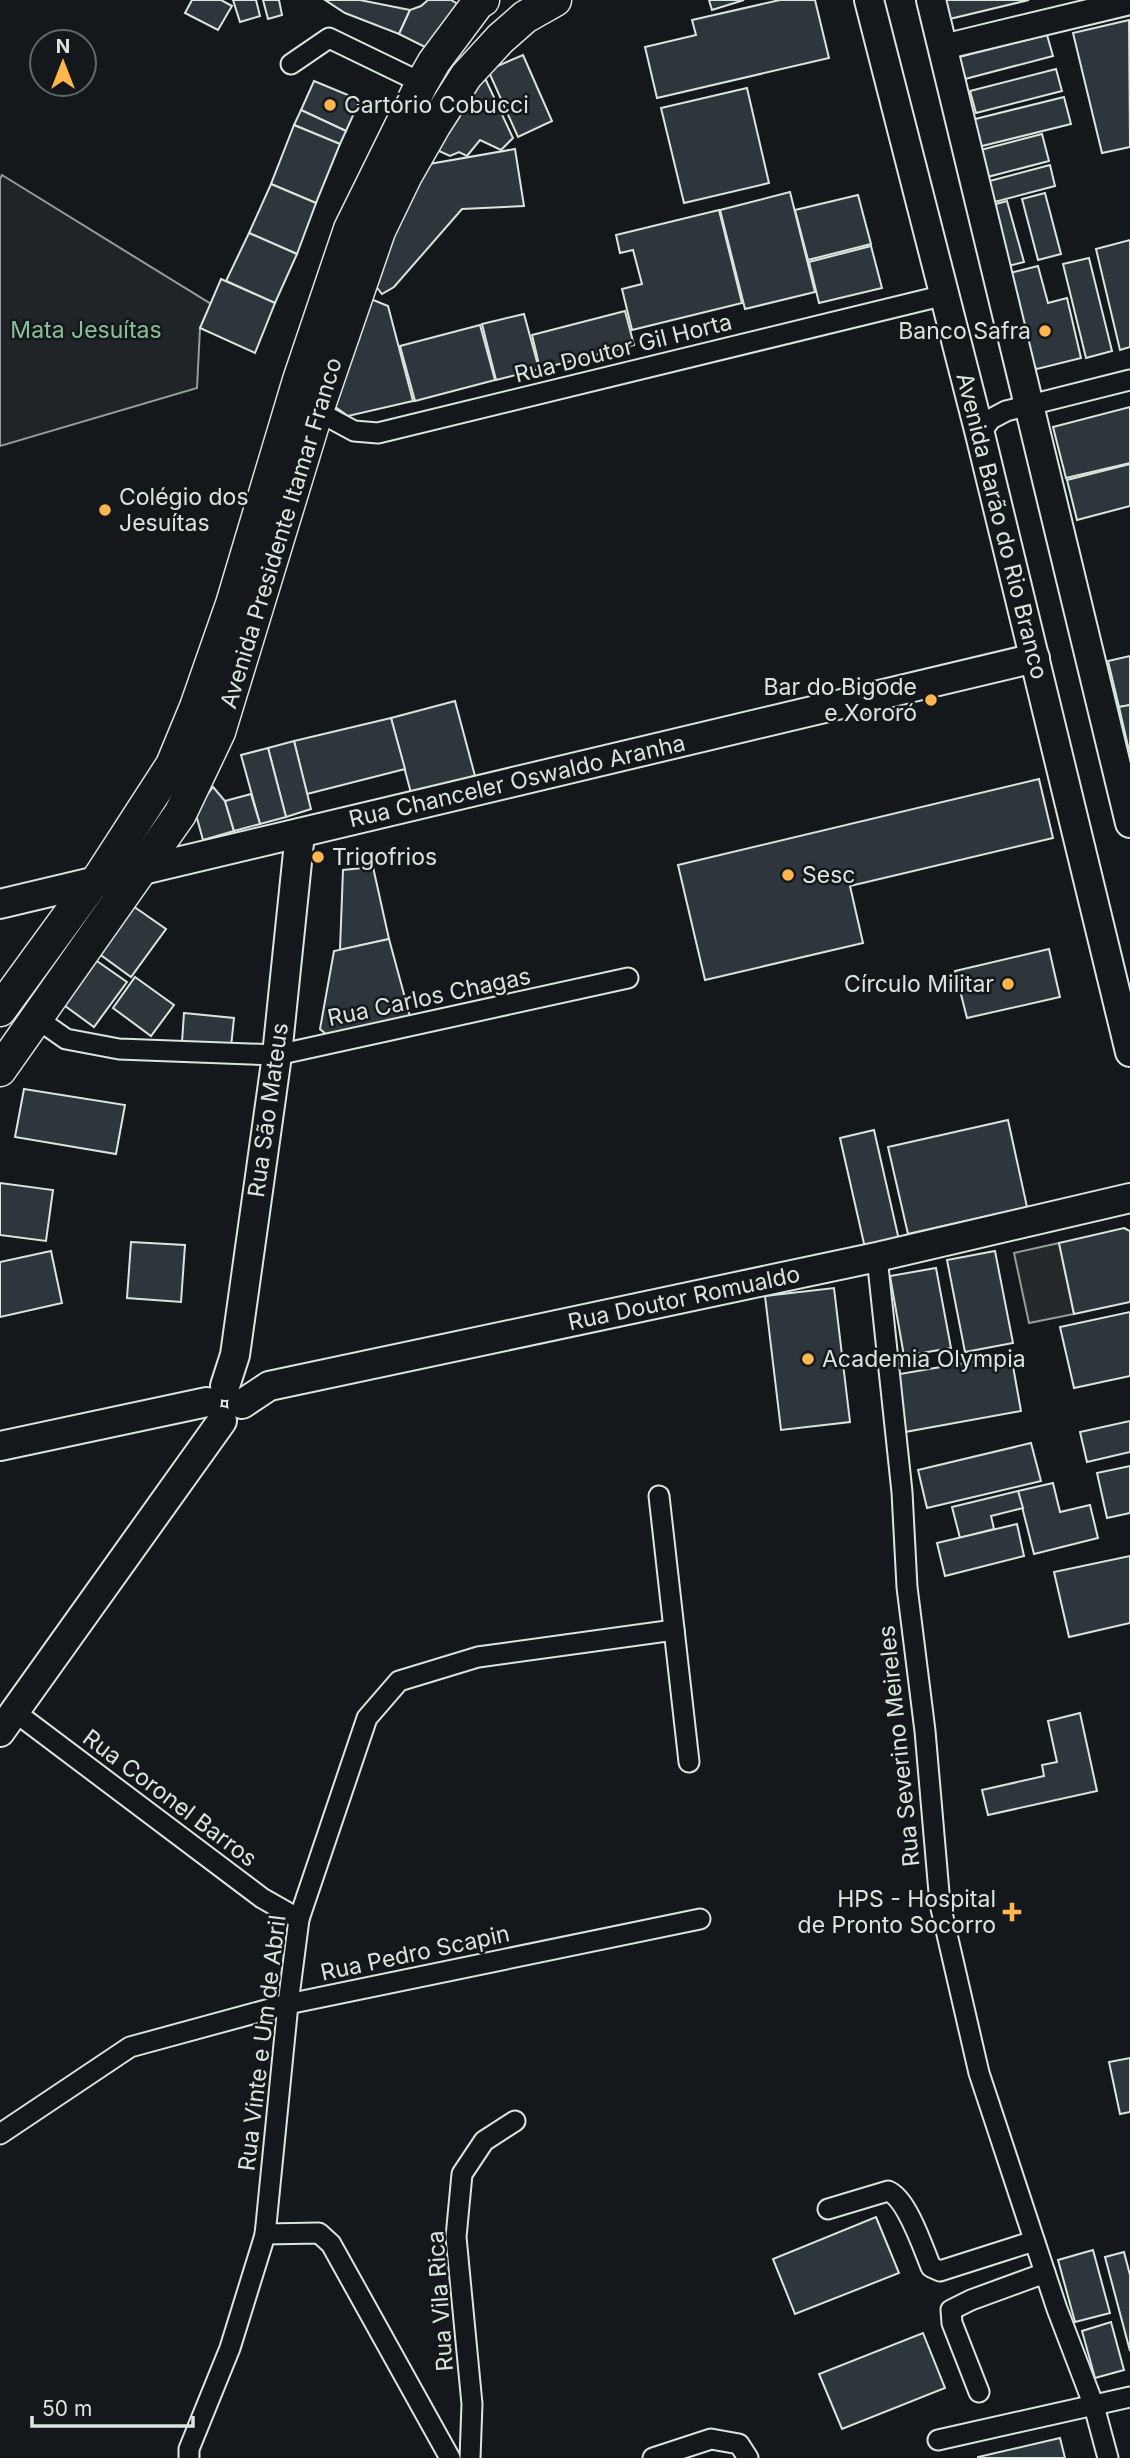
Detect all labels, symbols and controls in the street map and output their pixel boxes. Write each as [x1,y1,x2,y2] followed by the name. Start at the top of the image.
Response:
[28,28,98,98] north arrow
[56,35,70,58] text: N
[344,91,529,119] place label: Cartório Cobucci
[322,97,338,113] marker: Cartório Cobucci
[511,307,735,389] street label: Rua Doutor Gil Horta
[10,316,162,344] park label: Mata Jesuítas
[898,317,1031,345] place label: Banco Safra
[1037,323,1053,339] marker: Banco Safra
[214,354,348,712] street label: Avenida Presidente Itamar Franco
[950,370,1054,682] street label: Avenida Barão do Rio Branco
[119,483,249,537] place label: Colégio dos Jesuítas
[97,502,113,518] marker: Colégio dos Jesuítas
[764,673,917,727] place label: Bar do Bigode e Xororó
[923,692,939,708] marker: Bar do Bigode e Xororó
[346,729,688,833] street label: Rua Chanceler Oswaldo Aranha
[332,843,437,871] place label: Trigofrios
[310,849,326,865] marker: Trigofrios
[802,861,855,889] place label: Sesc
[780,867,796,883] marker: Sesc
[325,962,533,1032] street label: Rua Carlos Chagas
[844,970,994,998] place label: Círculo Militar
[1000,976,1016,992] marker: Círculo Militar
[242,1021,294,1199] street label: Rua São Mateus
[565,1260,803,1336] street label: Rua Doutor Romualdo
[822,1345,1026,1373] place label: Academia Olympia
[800,1351,816,1367] marker: Academia Olympia
[872,1624,926,1868] street label: Rua Severino Meireles
[77,1723,263,1873] street label: Rua Coronel Barros
[798,1885,996,1939] place label: HPS - Hospital de Pronto Socorro
[1002,1902,1022,1922] marker: HPS - Hospital de Pronto Socorro
[232,1913,292,2173] street label: Rua Vinte e Um de Abril
[318,1919,512,1987] street label: Rua Pedro Scapin
[421,2230,459,2372] street label: Rua Vila Rica
[32,2384,192,2428] scale bar
[42,2396,92,2421] text: 50 m

